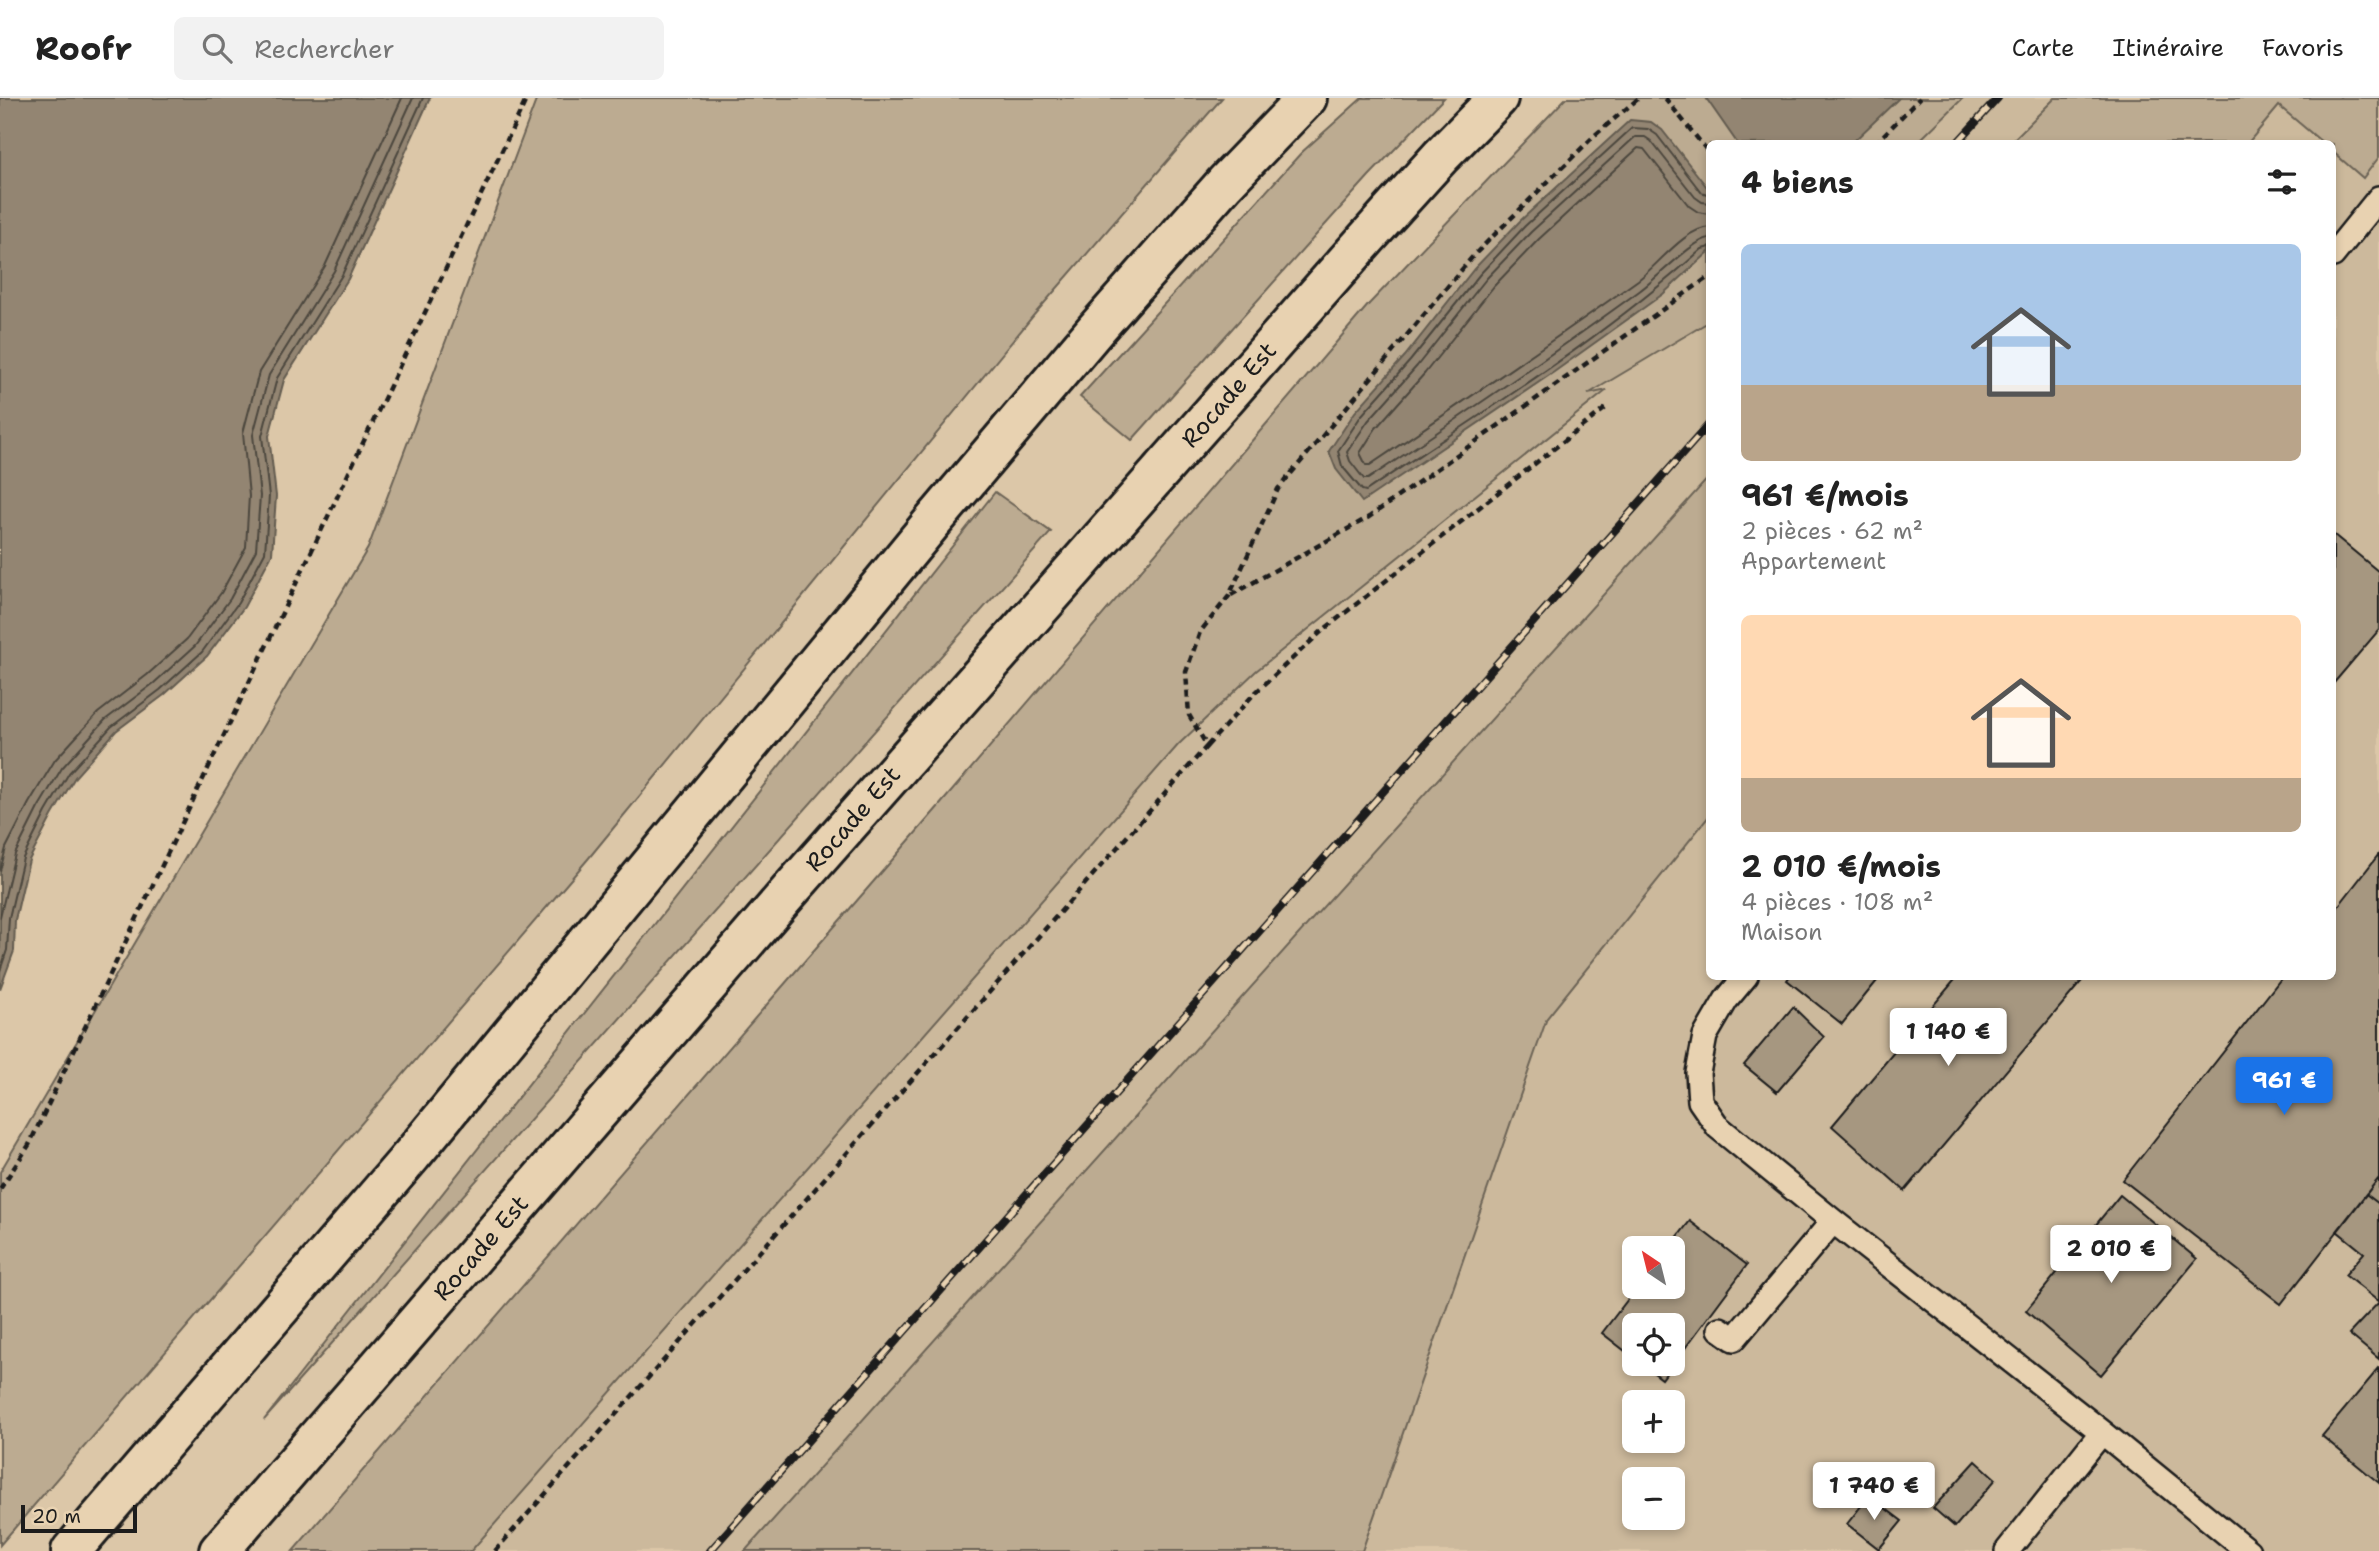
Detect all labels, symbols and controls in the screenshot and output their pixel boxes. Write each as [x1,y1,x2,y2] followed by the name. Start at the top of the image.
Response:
[174,17,664,80] search box
[35,26,132,71] text: Roofr
[198,29,236,67] icon: search
[254,31,395,66] text: Rechercher
[2012,32,2075,64] text: Carte
[2113,32,2224,64] text: Itinéraire
[2262,32,2344,64] text: Favoris
[1741,162,1854,203] text: 4 biens
[2263,163,2301,201] icon: filters
[1958,289,2084,415] icon: home
[1174,335,1284,455] street label: Rocade Est
[1741,475,1909,516] text: 961 €/mois
[1741,516,1923,546] text: 2 pièces · 62 m²
[1741,546,1886,576] text: Appartement
[1958,660,2084,786] icon: home
[798,759,908,879] street label: Rocade Est
[1741,846,1941,887] text: 2 010 €/mois
[1741,887,1933,917] text: 4 pièces · 108 m²
[1741,917,1822,947] text: Maison
[1883,1009,2013,1068] pin: 1 140 €
[1906,1016,1990,1046] text: 1 140 €
[2235,1058,2333,1117] pin: 961 €
[2252,1065,2316,1095] text: 961 €
[426,1188,536,1308] street label: Rocade Est
[2046,1226,2176,1285] pin: 2 010 €
[2066,1233,2156,1263] text: 2 010 €
[1622,1236,1685,1298] north arrow
[1622,1236,1685,1530] map controls
[1622,1313,1685,1376] button: locate
[1622,1390,1685,1453] button: +
[1809,1462,1939,1522] pin: 1 740 €
[1622,1467,1685,1530] button: −
[1829,1470,1919,1500] text: 1 740 €
[21,1502,136,1534] scale bar
[32,1504,81,1529] text: 20 m

